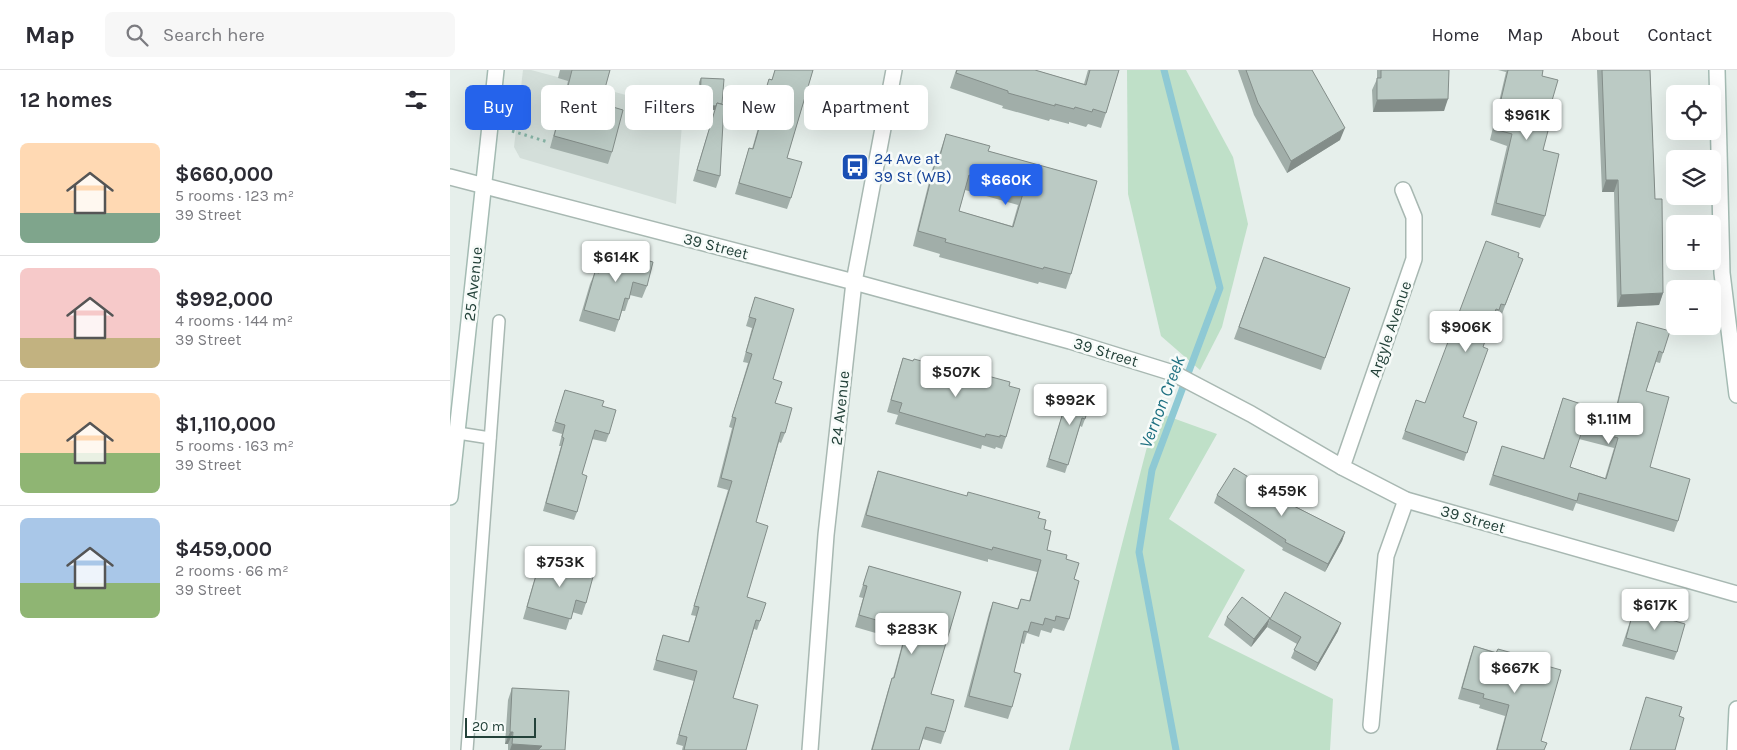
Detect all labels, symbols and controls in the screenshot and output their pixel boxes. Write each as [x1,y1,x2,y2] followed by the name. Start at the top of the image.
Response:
[105,12,455,57] search box
[25,21,75,49] text: Map
[123,21,151,49] icon: search
[163,24,265,46] text: Search here
[1431,24,1479,46] text: Home
[1507,24,1543,46] text: Map
[1571,24,1620,46] text: About
[1648,24,1712,46] text: Contact
[465,85,531,130] chip: Buy
[541,85,615,130] chip: Rent
[625,85,713,130] chip: Filters
[723,85,794,130] chip: New
[804,85,928,130] chip: Apartment
[1666,85,1721,335] map controls
[1666,85,1721,140] button: locate
[402,86,430,114] icon: filters
[20,88,113,112] text: 12 homes
[1492,98,1562,141] pin: $961K
[1504,105,1550,124] text: $961K
[874,149,952,186] place label: 24 Ave at 39 St (WB)
[1666,150,1721,205] button: layers
[840,152,870,182] bus stop icon: 24 Ave at 39 St (WB)
[175,162,273,186] text: $660,000
[60,163,120,223] icon: home
[971,164,1041,206] pin: $660K
[980,170,1032,189] text: $660K
[175,186,294,205] text: 5 rooms · 123 m²
[175,205,241,224] text: 39 Street
[1666,215,1721,270] button: +
[681,229,751,263] street label: 39 Street
[581,240,651,283] pin: $614K
[460,246,486,322] street label: 25 Avenue
[593,247,639,266] text: $614K
[1365,278,1415,380] street label: Argyle Avenue
[1666,280,1721,335] button: −
[175,287,273,311] text: $992,000
[60,288,120,348] icon: home
[1431,310,1501,353] pin: $906K
[175,311,293,330] text: 4 rooms · 144 m²
[1440,317,1492,336] text: $906K
[175,330,241,349] text: 39 Street
[1071,333,1141,371] street label: 39 Street
[1134,352,1190,451] water label: Vernon Creek
[921,356,991,398] pin: $507K
[932,362,980,381] text: $507K
[827,370,853,446] street label: 24 Avenue
[1035,384,1105,426] pin: $992K
[1045,390,1095,409] text: $992K
[1568,402,1650,445] pin: $1.11M
[1586,409,1632,428] text: $1.11M
[175,412,276,436] text: $1,110,000
[60,413,120,473] icon: home
[175,436,294,455] text: 5 rooms · 163 m²
[175,455,241,474] text: 39 Street
[1247,474,1317,517] pin: $459K
[1257,481,1307,500] text: $459K
[1438,501,1508,537] street label: 39 Street
[175,537,272,561] text: $459,000
[60,538,120,598] icon: home
[525,546,595,588] pin: $753K
[536,552,584,571] text: $753K
[175,561,289,580] text: 2 rooms · 66 m²
[175,580,241,599] text: 39 Street
[1620,588,1690,631] pin: $617K
[1633,595,1677,614] text: $617K
[877,612,947,655] pin: $283K
[886,619,938,638] text: $283K
[1480,652,1550,694] pin: $667K
[1491,658,1539,677] text: $667K
[465,715,536,738] scale bar
[472,718,505,735] text: 20 m

